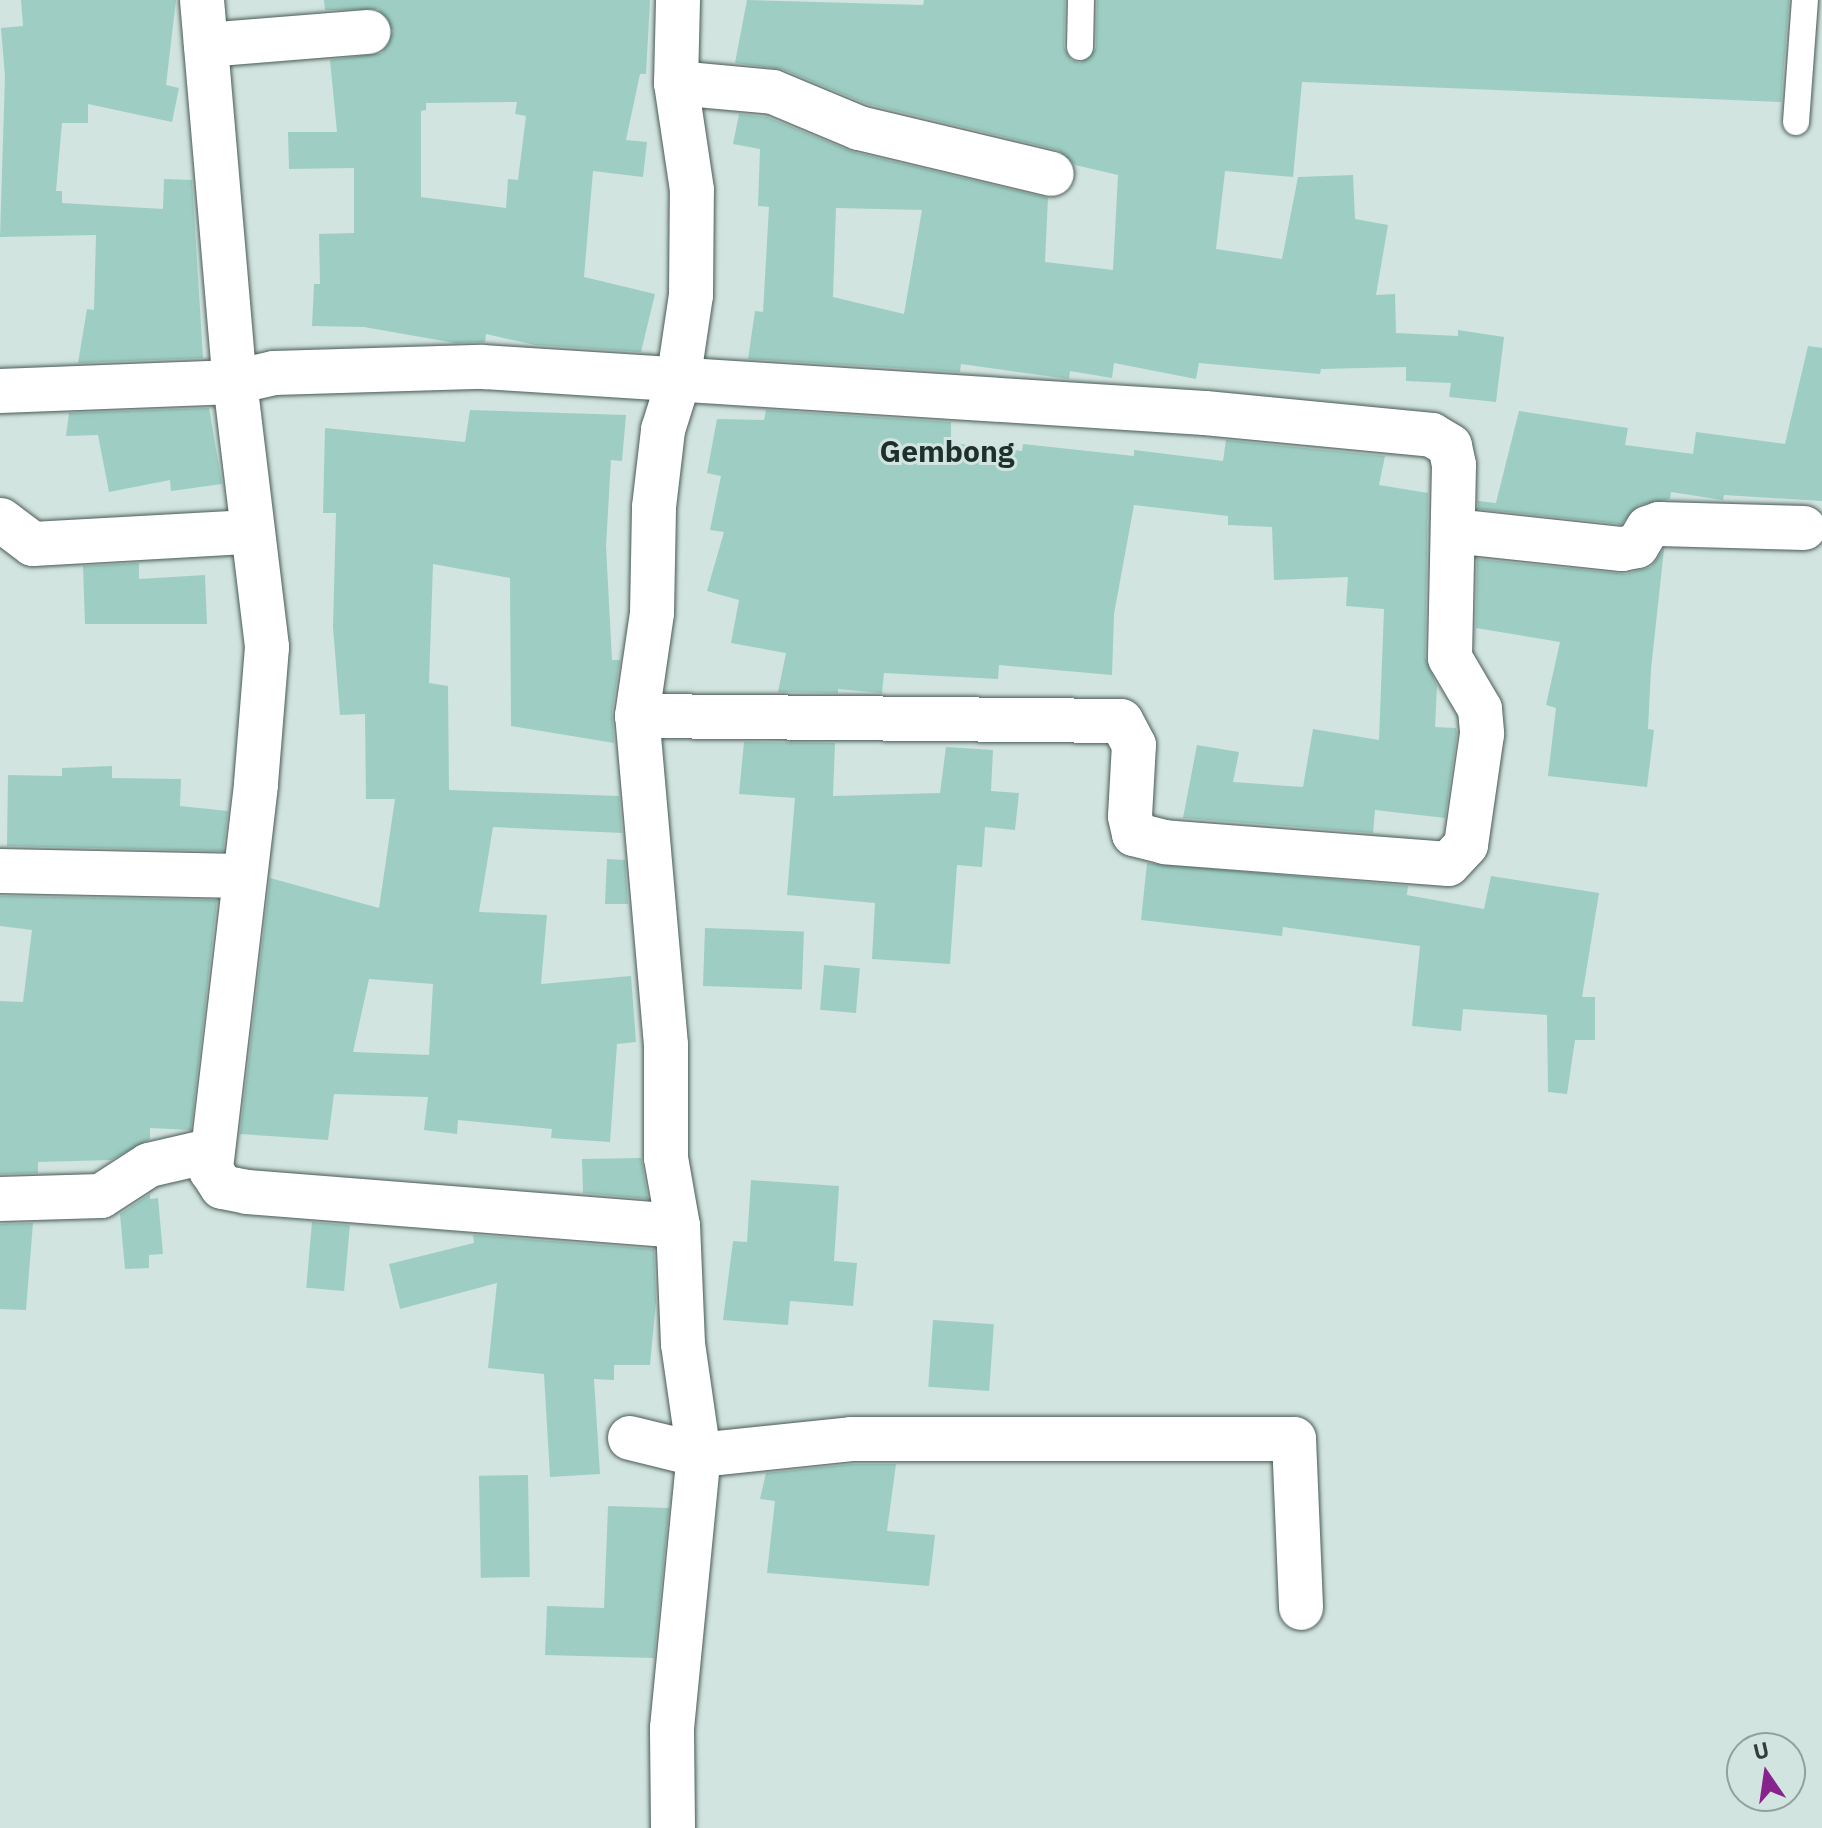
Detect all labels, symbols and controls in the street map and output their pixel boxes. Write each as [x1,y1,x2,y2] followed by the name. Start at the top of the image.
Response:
[880,433,1014,469] district label: Gembong
[1726,1732,1806,1812] north arrow
[1750,1734,1772,1766] text: U

